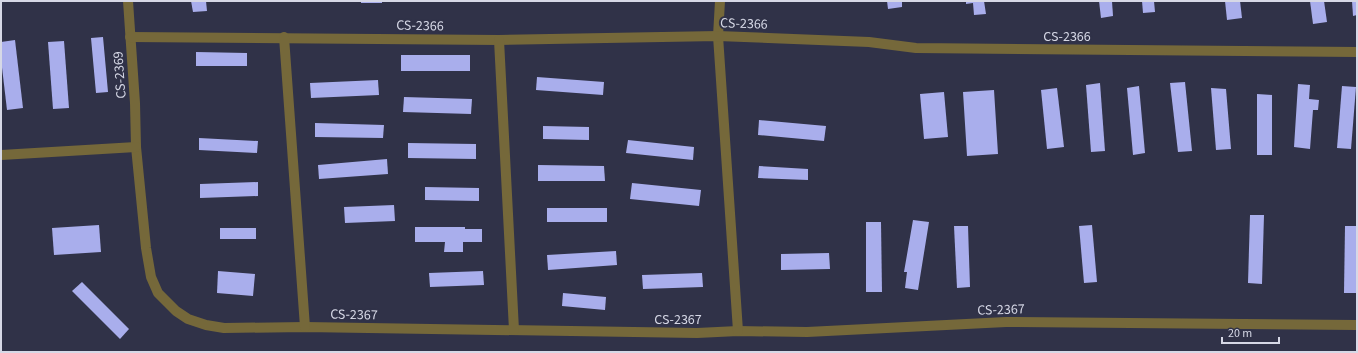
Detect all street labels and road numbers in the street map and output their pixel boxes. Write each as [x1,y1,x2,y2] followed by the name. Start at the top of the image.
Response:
[720,13,768,35] street label: CS-2366
[396,16,444,36] street label: CS-2366
[1043,27,1091,47] street label: CS-2366
[108,50,132,99] street label: CS-2369
[977,299,1025,321] street label: CS-2367
[330,305,378,325] street label: CS-2367
[654,310,702,330] street label: CS-2367

